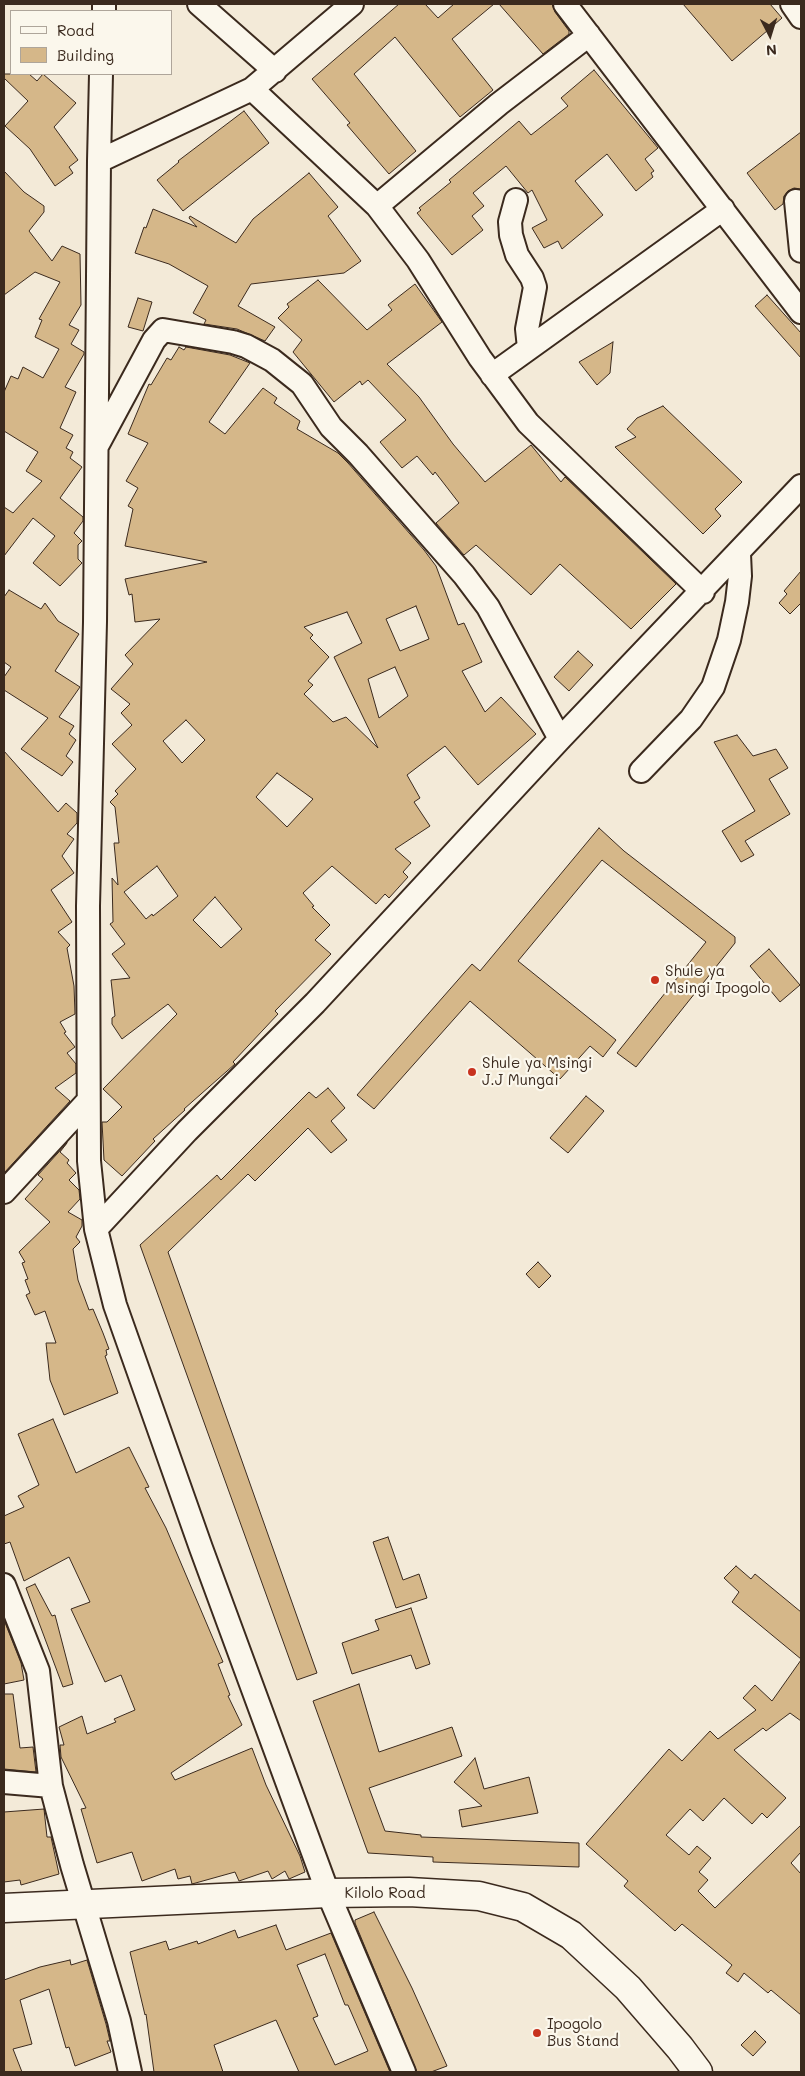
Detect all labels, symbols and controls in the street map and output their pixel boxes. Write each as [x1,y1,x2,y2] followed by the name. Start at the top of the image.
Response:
[10,10,172,75] legend
[745,10,795,60] north arrow
[57,20,94,40] text: Road
[765,41,777,60] text: N
[57,45,114,65] text: Building
[665,962,770,997] place label: Shule ya Msingi Ipogolo
[649,974,661,986] marker: Shule ya Msingi Ipogolo
[482,1054,592,1089] place label: Shule ya Msingi J.J Mungai
[466,1066,478,1078] marker: Shule ya Msingi J.J Mungai
[344,1884,426,1902] street label: Kilolo Road
[547,2015,619,2050] place label: Ipogolo Bus Stand
[531,2027,543,2039] marker: Ipogolo Bus Stand

